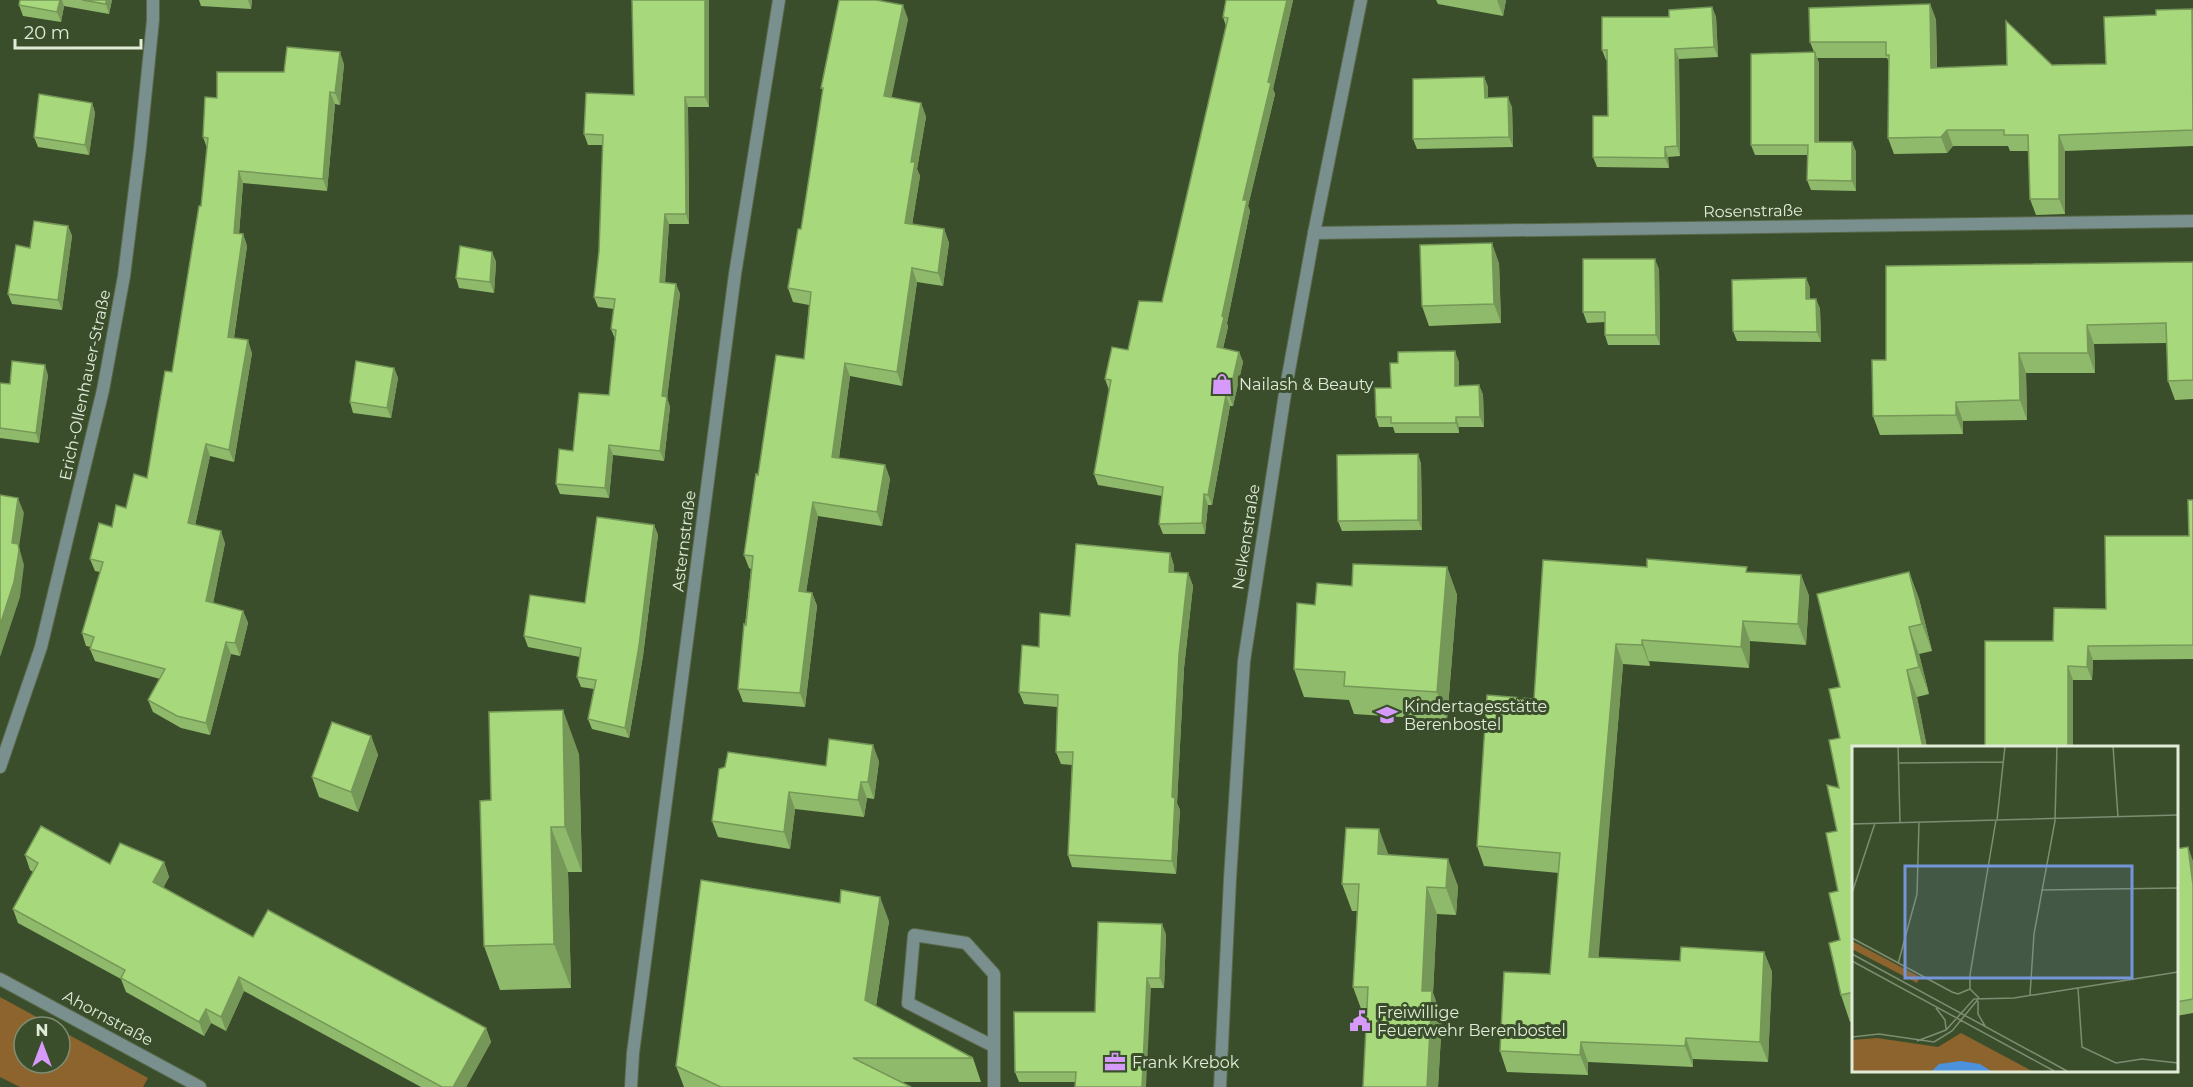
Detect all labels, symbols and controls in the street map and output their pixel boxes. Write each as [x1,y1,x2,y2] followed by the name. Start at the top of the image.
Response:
[15,12,141,50] scale bar
[24,22,70,44] text: 20 m
[1703,201,1803,221] street label: Rosenstraße
[55,288,115,482] street label: Erich-Ollenhauer-Straße
[1210,372,1234,396] shop icon: Nailash & Beauty
[1239,375,1374,394] place label: Nailash & Beauty
[1228,483,1264,591] street label: Nelkenstraße
[668,489,700,593] street label: Asternstraße
[1404,697,1547,734] place label: Kindertagesstätte Berenbostel
[1375,703,1399,727] school or university icon: Kindertagesstätte Berenbostel
[1852,746,2178,1072] inset map
[60,986,156,1050] street label: Ahornstraße
[1377,1003,1566,1040] place label: Freiwillige Feuerwehr Berenbostel
[1348,1009,1372,1033] public building icon: Freiwillige Feuerwehr Berenbostel
[12,1015,72,1075] north arrow
[36,1021,48,1040] text: N
[1103,1050,1127,1074] office icon: Frank Krebok
[1132,1053,1240,1072] place label: Frank Krebok

